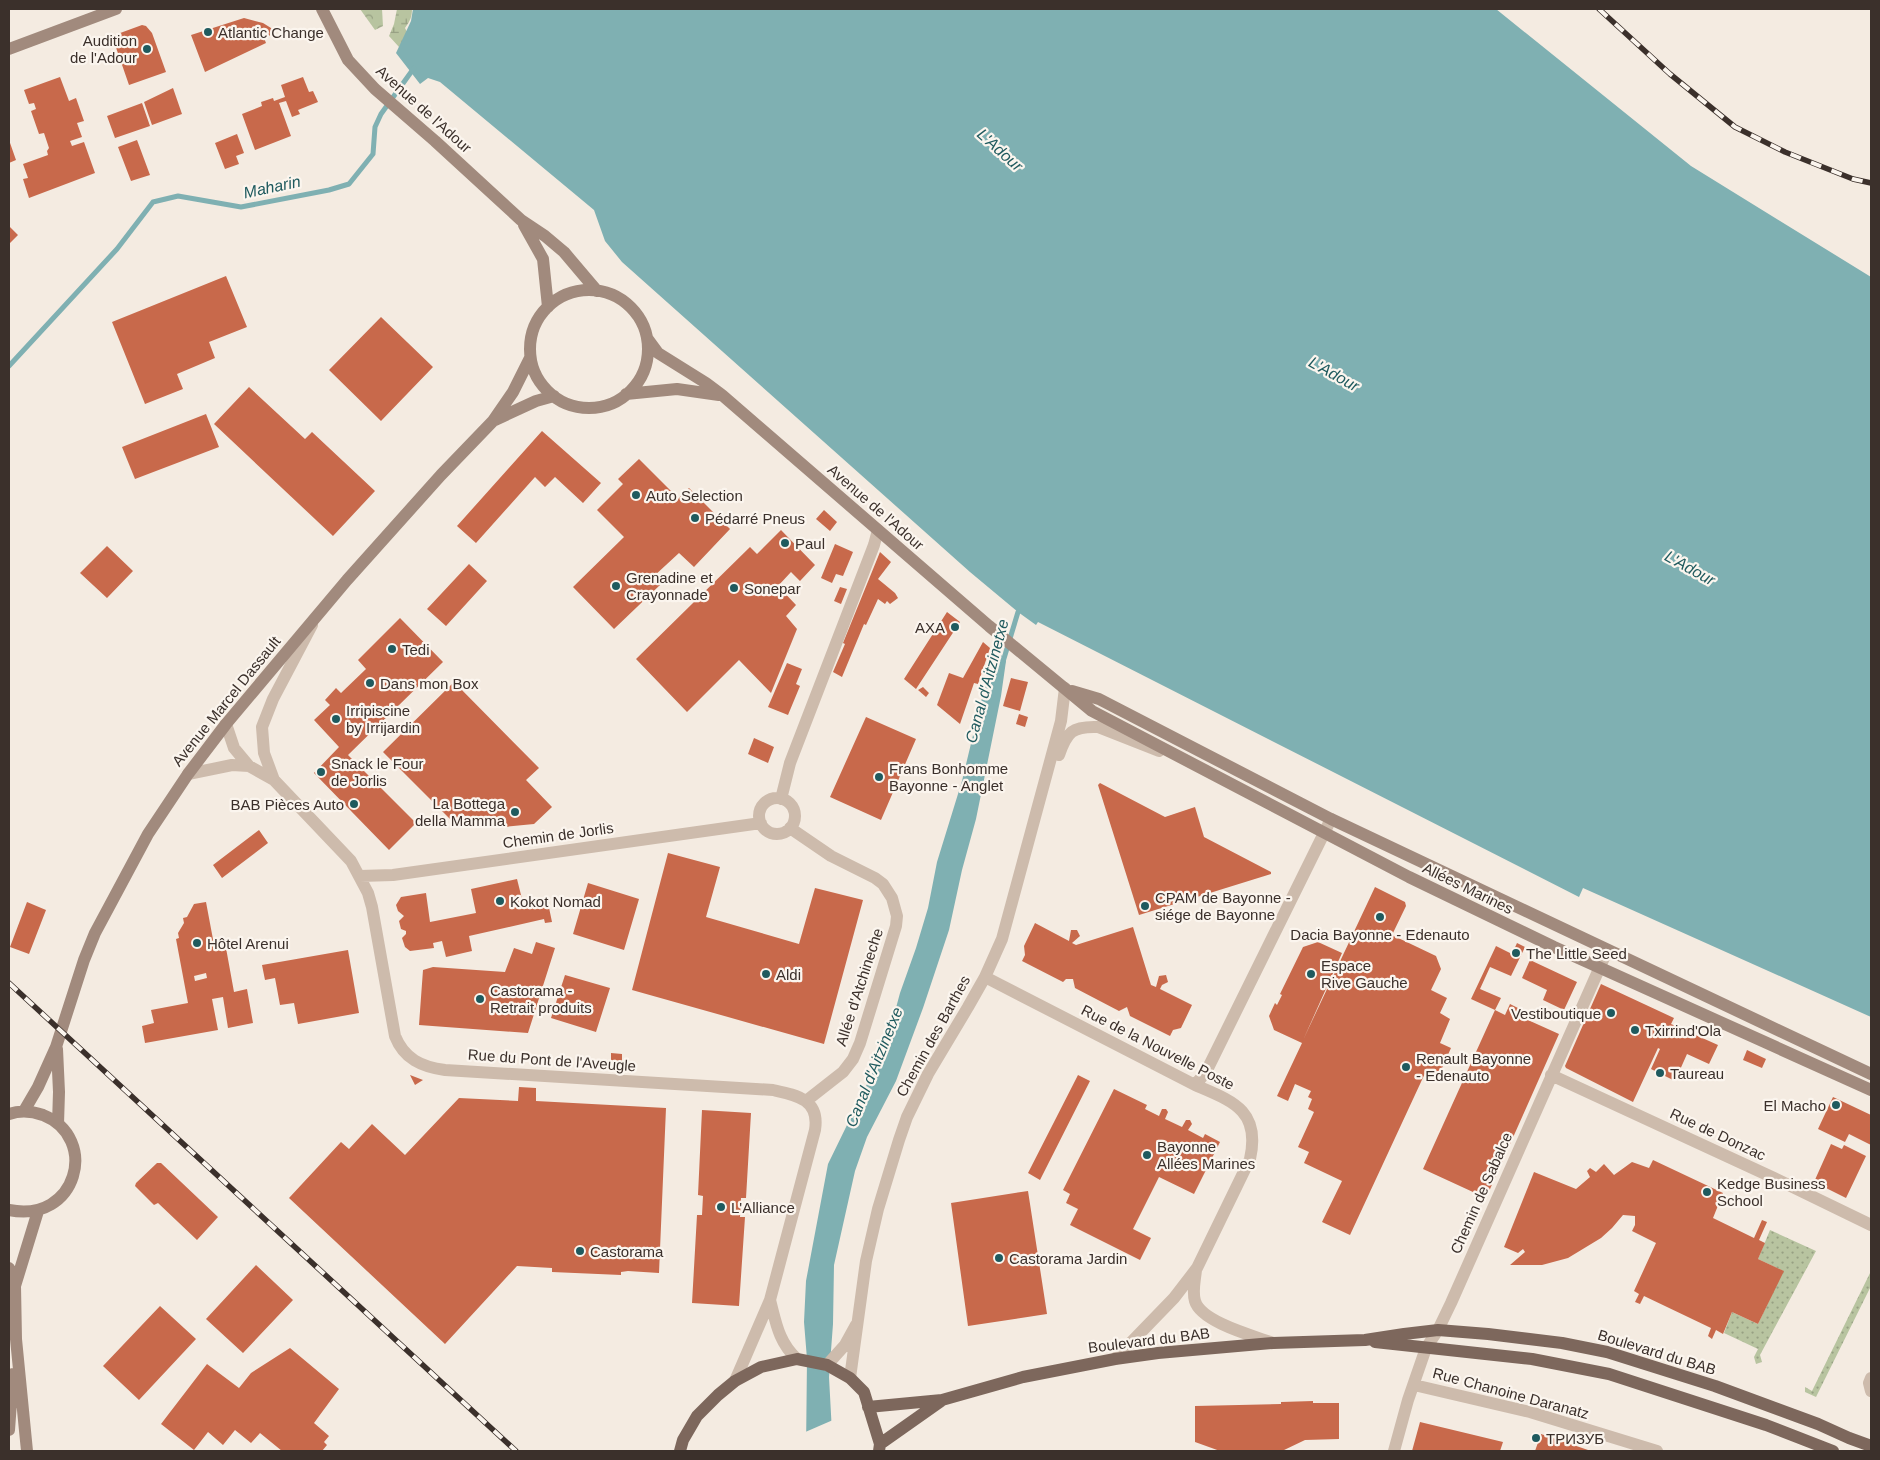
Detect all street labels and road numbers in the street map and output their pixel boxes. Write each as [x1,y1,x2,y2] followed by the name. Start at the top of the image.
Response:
[373,62,475,156] street label: Avenue de l'Adour
[824,461,928,553] street label: Avenue de l'Adour
[168,632,284,769] street label: Avenue Marcel Dassault
[502,819,614,851] street label: Chemin de Jorlis
[1420,859,1516,917] street label: Allées Marines
[832,926,886,1048] street label: Allée d'Atchineche
[893,972,973,1100] street label: Chemin des Barthes
[1079,1001,1237,1093] street label: Rue de la Nouvelle Poste
[467,1046,637,1074] street label: Rue du Pont de l'Aveugle
[1668,1104,1769,1164] street label: Rue de Donzac
[1447,1130,1515,1256] street label: Chemin de Sabalce
[1087,1324,1211,1356] street label: Boulevard du BAB
[1596,1326,1718,1378] street label: Boulevard du BAB
[1431,1364,1591,1422] street label: Rue Chanoine Daranatz

